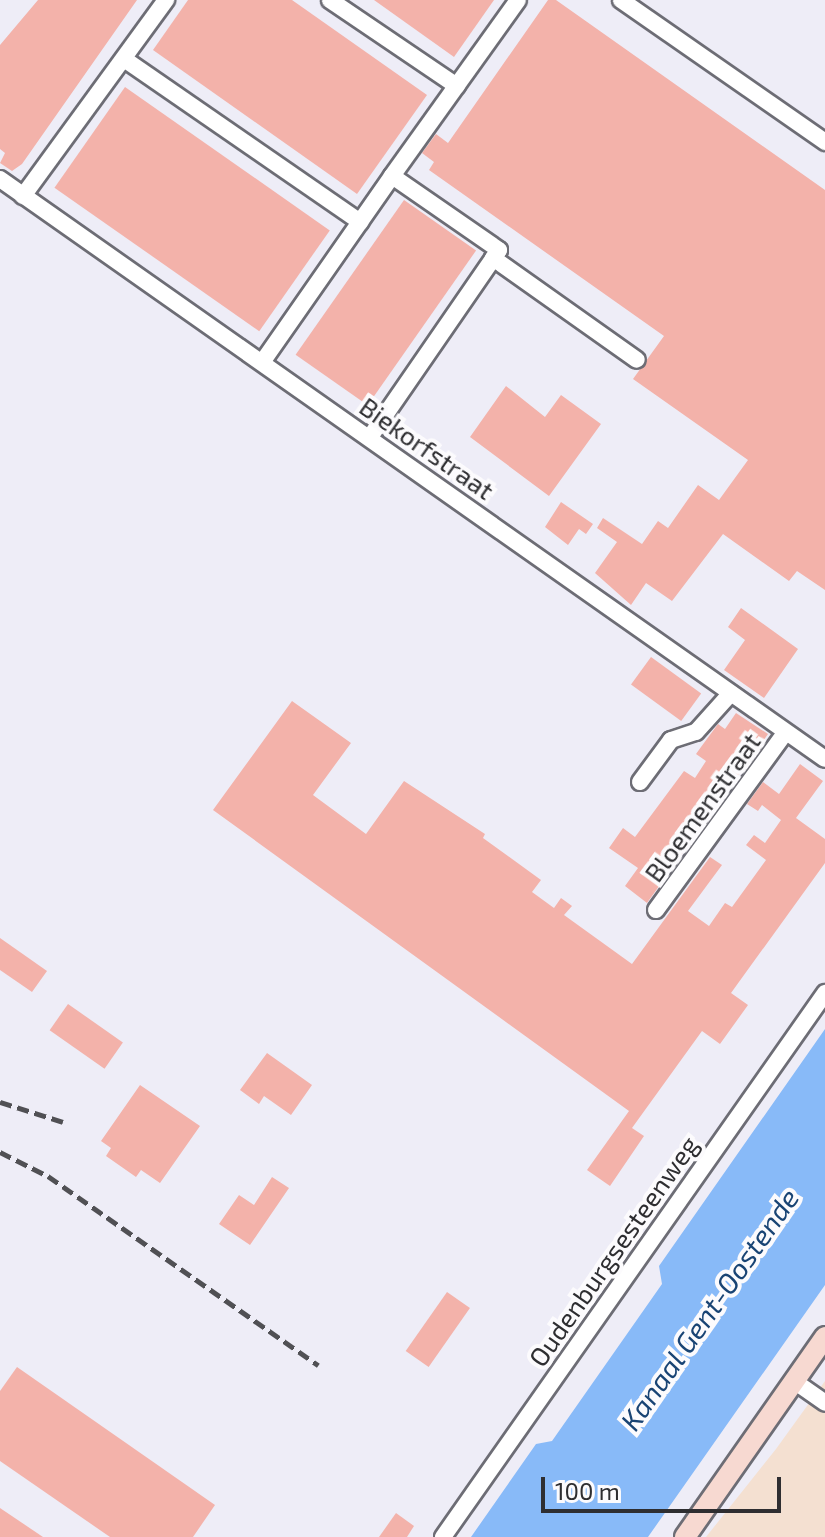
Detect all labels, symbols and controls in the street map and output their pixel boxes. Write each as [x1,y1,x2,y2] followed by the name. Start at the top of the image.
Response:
[354,390,500,506] street label: Biekorfstraat
[638,726,766,888] street label: Bloemenstraat
[522,1130,704,1372] street label: Oudenburgsesteenweg
[613,1181,805,1437] water label: Kanaal Gent-Oostende
[545,1461,785,1511] scale bar
[555,1476,620,1505] text: 100 m

